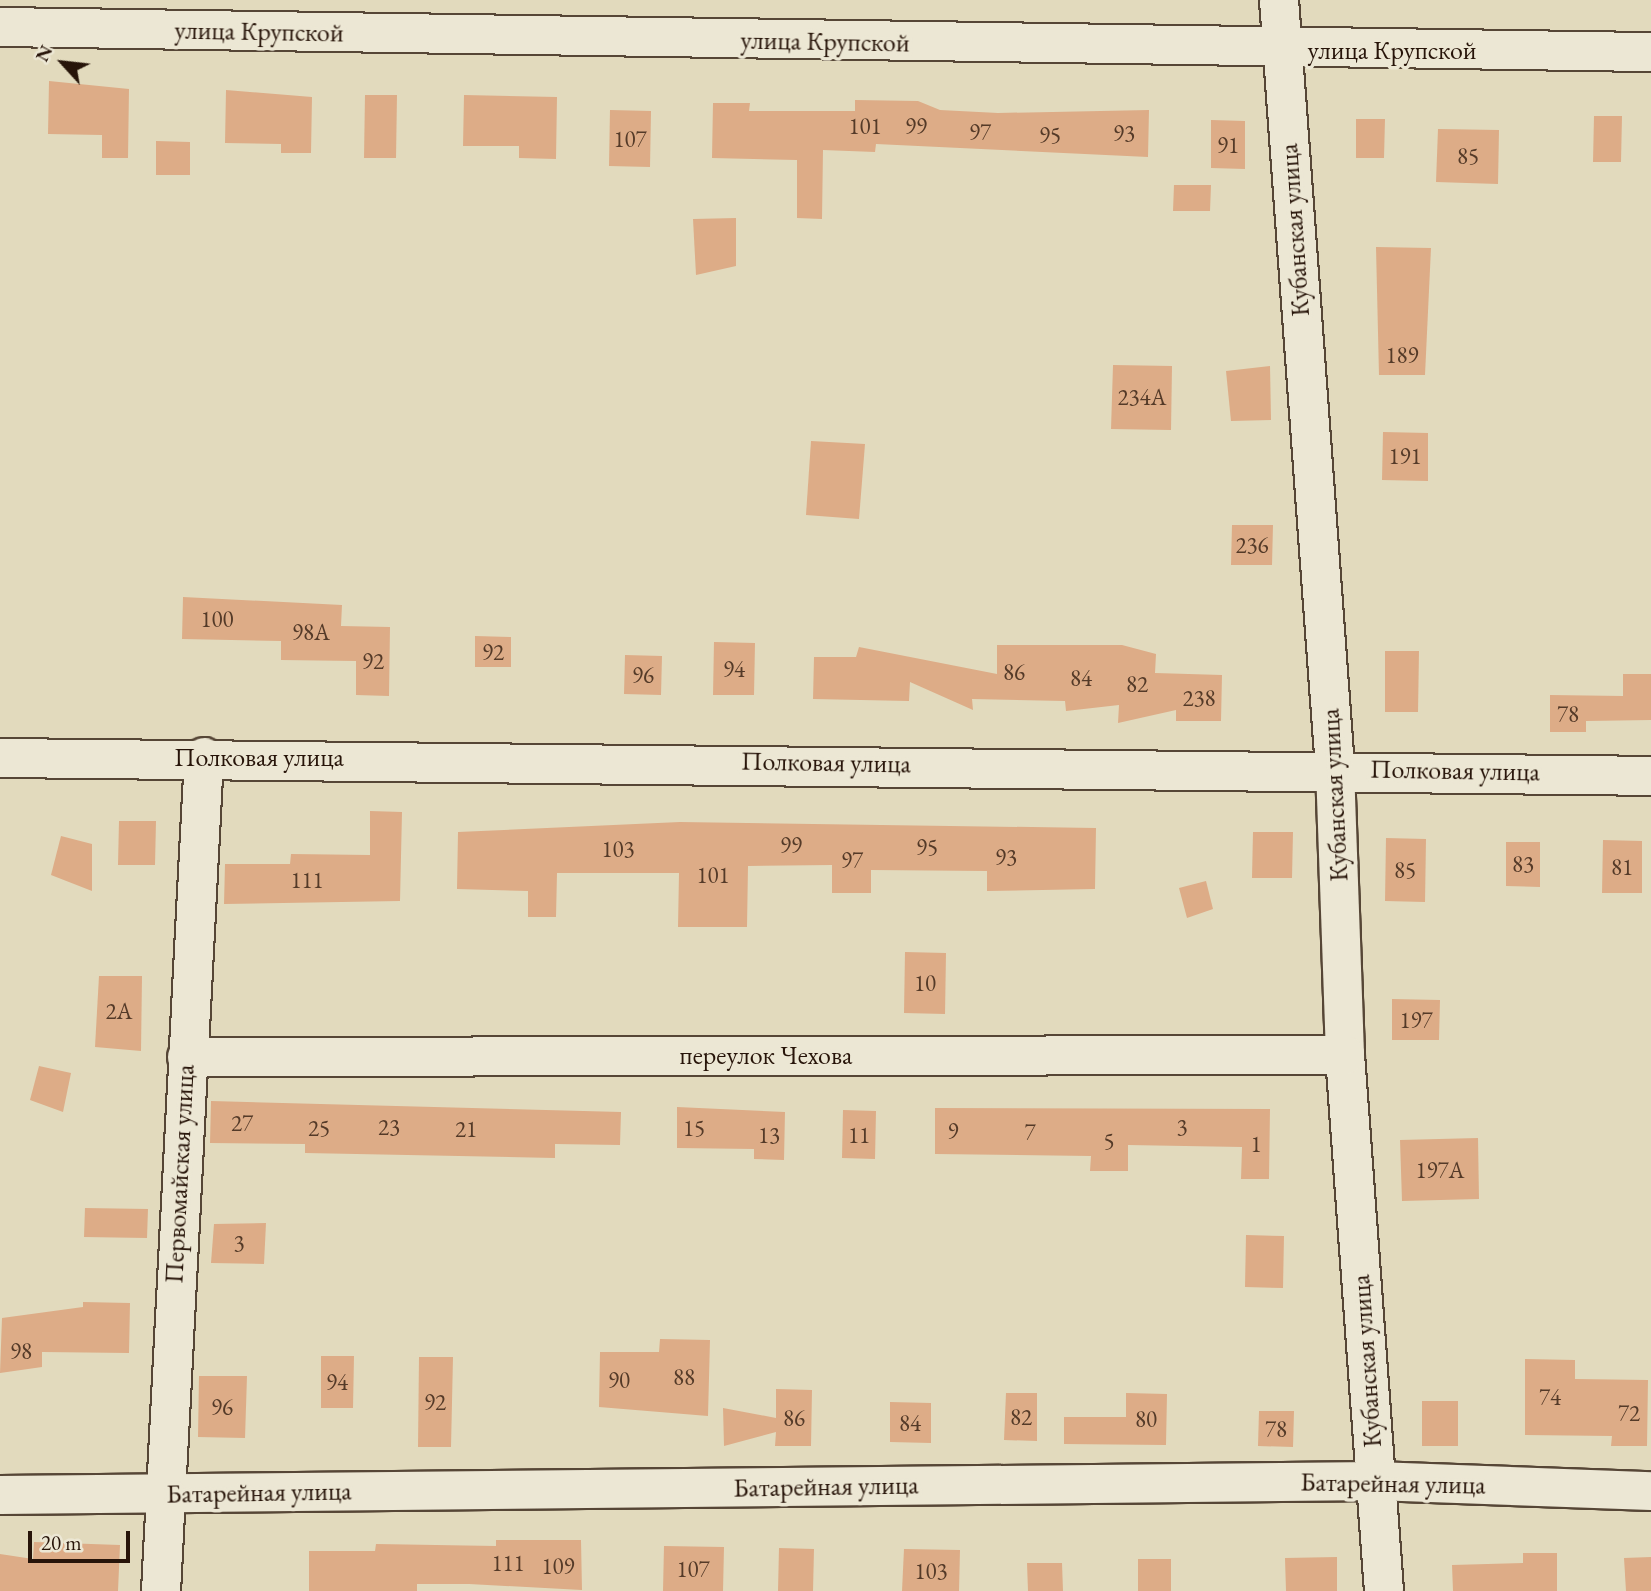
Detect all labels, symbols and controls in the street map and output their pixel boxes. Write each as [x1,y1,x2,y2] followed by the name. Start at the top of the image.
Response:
[174,15,344,49] street label: улица Крупской
[740,25,910,59] street label: улица Крупской
[28,28,98,98] north arrow
[1307,35,1477,67] street label: улица Крупской
[29,41,58,66] text: N
[848,112,882,140] house number: 101
[905,112,927,140] house number: 99
[969,118,991,146] house number: 97
[1113,119,1135,147] house number: 93
[1039,121,1061,149] house number: 95
[613,125,647,153] house number: 107
[1217,131,1239,159] house number: 91
[1273,142,1317,318] street label: Кубанская улица
[1457,142,1479,170] house number: 85
[1385,341,1419,369] house number: 189
[1117,383,1167,411] house number: 234А
[1388,442,1422,470] house number: 191
[1235,531,1269,559] house number: 236
[200,605,234,633] house number: 100
[292,618,330,646] house number: 98А
[482,638,504,666] house number: 92
[362,647,384,675] house number: 92
[723,655,745,683] house number: 94
[1003,658,1025,686] house number: 86
[632,661,654,689] house number: 96
[1070,664,1092,692] house number: 84
[1126,670,1148,698] house number: 82
[1182,684,1216,712] house number: 238
[1557,700,1579,728] house number: 78
[1315,708,1355,882] street label: Кубанская улица
[174,742,344,774] street label: Полковая улица
[741,746,911,780] street label: Полковая улица
[1370,754,1540,788] street label: Полковая улица
[780,831,802,859] house number: 99
[916,833,938,861] house number: 95
[601,835,635,863] house number: 103
[995,843,1017,871] house number: 93
[841,846,863,874] house number: 97
[1512,850,1534,878] house number: 83
[1611,853,1633,881] house number: 81
[1394,856,1416,884] house number: 85
[696,861,730,889] house number: 101
[290,866,324,894] house number: 111
[914,969,936,997] house number: 10
[106,997,132,1025] house number: 2А
[1399,1006,1433,1034] house number: 197
[680,1040,852,1072] street label: переулок Чехова
[159,1064,201,1284] street label: Первомайская улица
[231,1109,253,1137] house number: 27
[378,1113,400,1141] house number: 23
[1176,1113,1188,1141] house number: 3
[308,1114,330,1142] house number: 25
[683,1114,705,1142] house number: 15
[455,1115,477,1143] house number: 21
[947,1117,959,1145] house number: 9
[1024,1118,1036,1146] house number: 7
[758,1121,780,1149] house number: 13
[848,1121,870,1149] house number: 11
[1103,1127,1115,1155] house number: 5
[1250,1130,1262,1158] house number: 1
[1415,1156,1465,1184] house number: 197А
[233,1229,245,1257] house number: 3
[1345,1273,1389,1449] street label: Кубанская улица
[10,1337,32,1365] house number: 98
[673,1363,695,1391] house number: 88
[608,1366,630,1394] house number: 90
[326,1368,348,1396] house number: 94
[1539,1383,1561,1411] house number: 74
[424,1388,446,1416] house number: 92
[211,1393,233,1421] house number: 96
[1618,1399,1640,1427] house number: 72
[1010,1403,1032,1431] house number: 82
[783,1404,805,1432] house number: 86
[1135,1405,1157,1433] house number: 80
[899,1409,921,1437] house number: 84
[1265,1415,1287,1443] house number: 78
[1300,1467,1486,1501] street label: Батарейная улица
[733,1470,919,1504] street label: Батарейная улица
[166,1476,352,1510] street label: Батарейная улица
[32,1518,133,1562] scale bar
[41,1529,82,1556] text: 20 m
[491,1549,525,1577] house number: 111
[541,1552,575,1580] house number: 109
[676,1555,710,1583] house number: 107
[914,1557,948,1585] house number: 103

